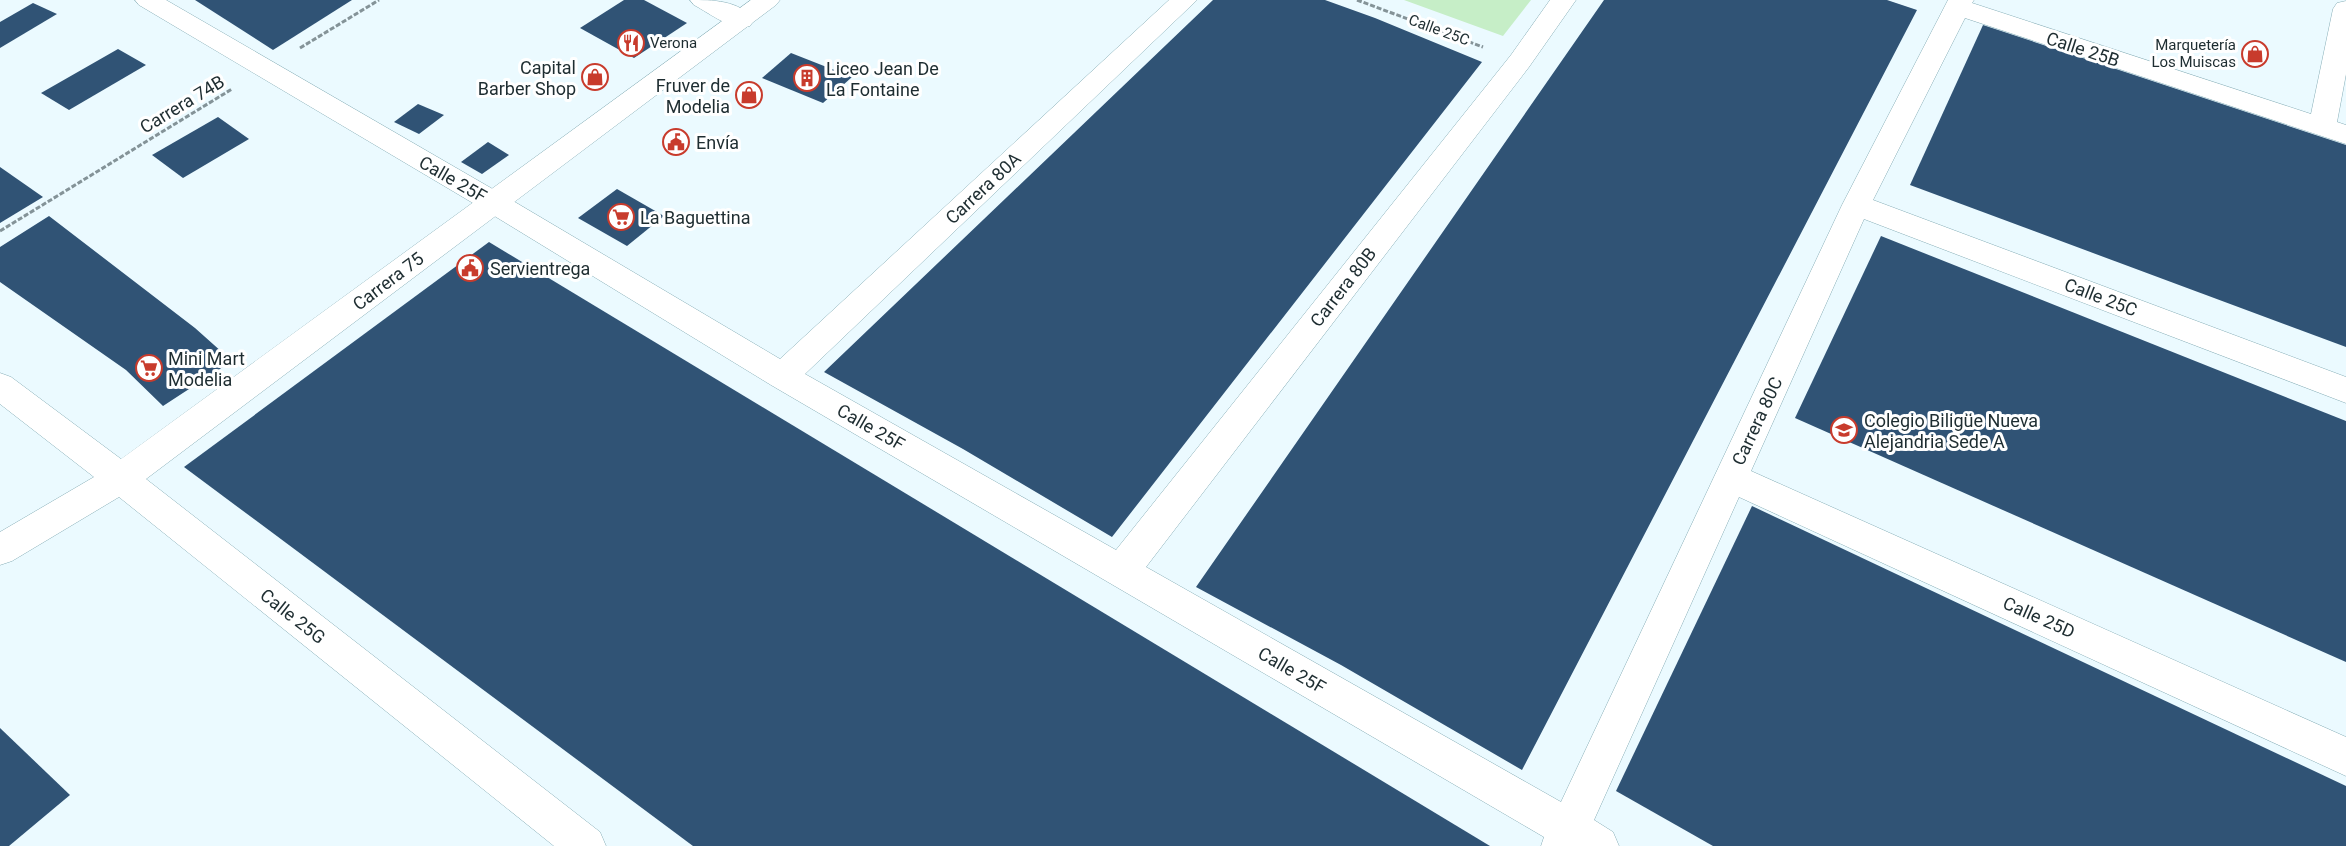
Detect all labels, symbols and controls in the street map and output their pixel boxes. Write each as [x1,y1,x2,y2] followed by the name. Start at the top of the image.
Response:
[1406,11,1472,49] street label: Calle 25C
[2044,27,2122,71] street label: Calle 25B
[616,28,646,58] restaurant icon: Verona
[650,34,697,52] place label: Verona
[2151,36,2236,71] place label: Marquetería Los Muiscas
[2240,39,2270,69] shop icon: Marquetería Los Muiscas
[478,57,576,99] place label: Capital Barber Shop
[826,58,939,100] place label: Liceo Jean De La Fontaine
[580,62,610,92] shop icon: Capital Barber Shop
[792,63,822,93] building icon: Liceo Jean De La Fontaine
[136,71,228,137] street label: Carrera 74B
[656,75,730,117] place label: Fruver de Modelia
[734,80,764,110] shop icon: Fruver de Modelia
[661,127,691,157] public building icon: Envía
[696,132,739,153] place label: Envía
[941,148,1025,228] street label: Carrera 80A
[416,151,491,207] street label: Calle 25F
[606,202,636,232] supermarket icon: La Baguettina
[640,207,750,228] place label: La Baguettina
[1306,243,1380,331] street label: Carrera 80B
[348,248,428,314] street label: Carrera 75
[455,253,485,283] public building icon: Servientrega
[490,258,590,279] place label: Servientrega
[2062,274,2140,320] street label: Calle 25C
[168,348,245,390] place label: Mini Mart Modelia
[134,353,164,383] supermarket icon: Mini Mart Modelia
[1727,373,1787,469] street label: Carrera 80C
[834,399,909,455] street label: Calle 25F
[1864,410,2038,452] place label: Colegio Biligüe Nueva Alejandria Sede A
[1829,415,1859,445] school or university icon: Colegio Biligüe Nueva Alejandria Sede A
[256,584,330,648] street label: Calle 25G
[2000,592,2078,642] street label: Calle 25D
[1255,642,1330,698] street label: Calle 25F

